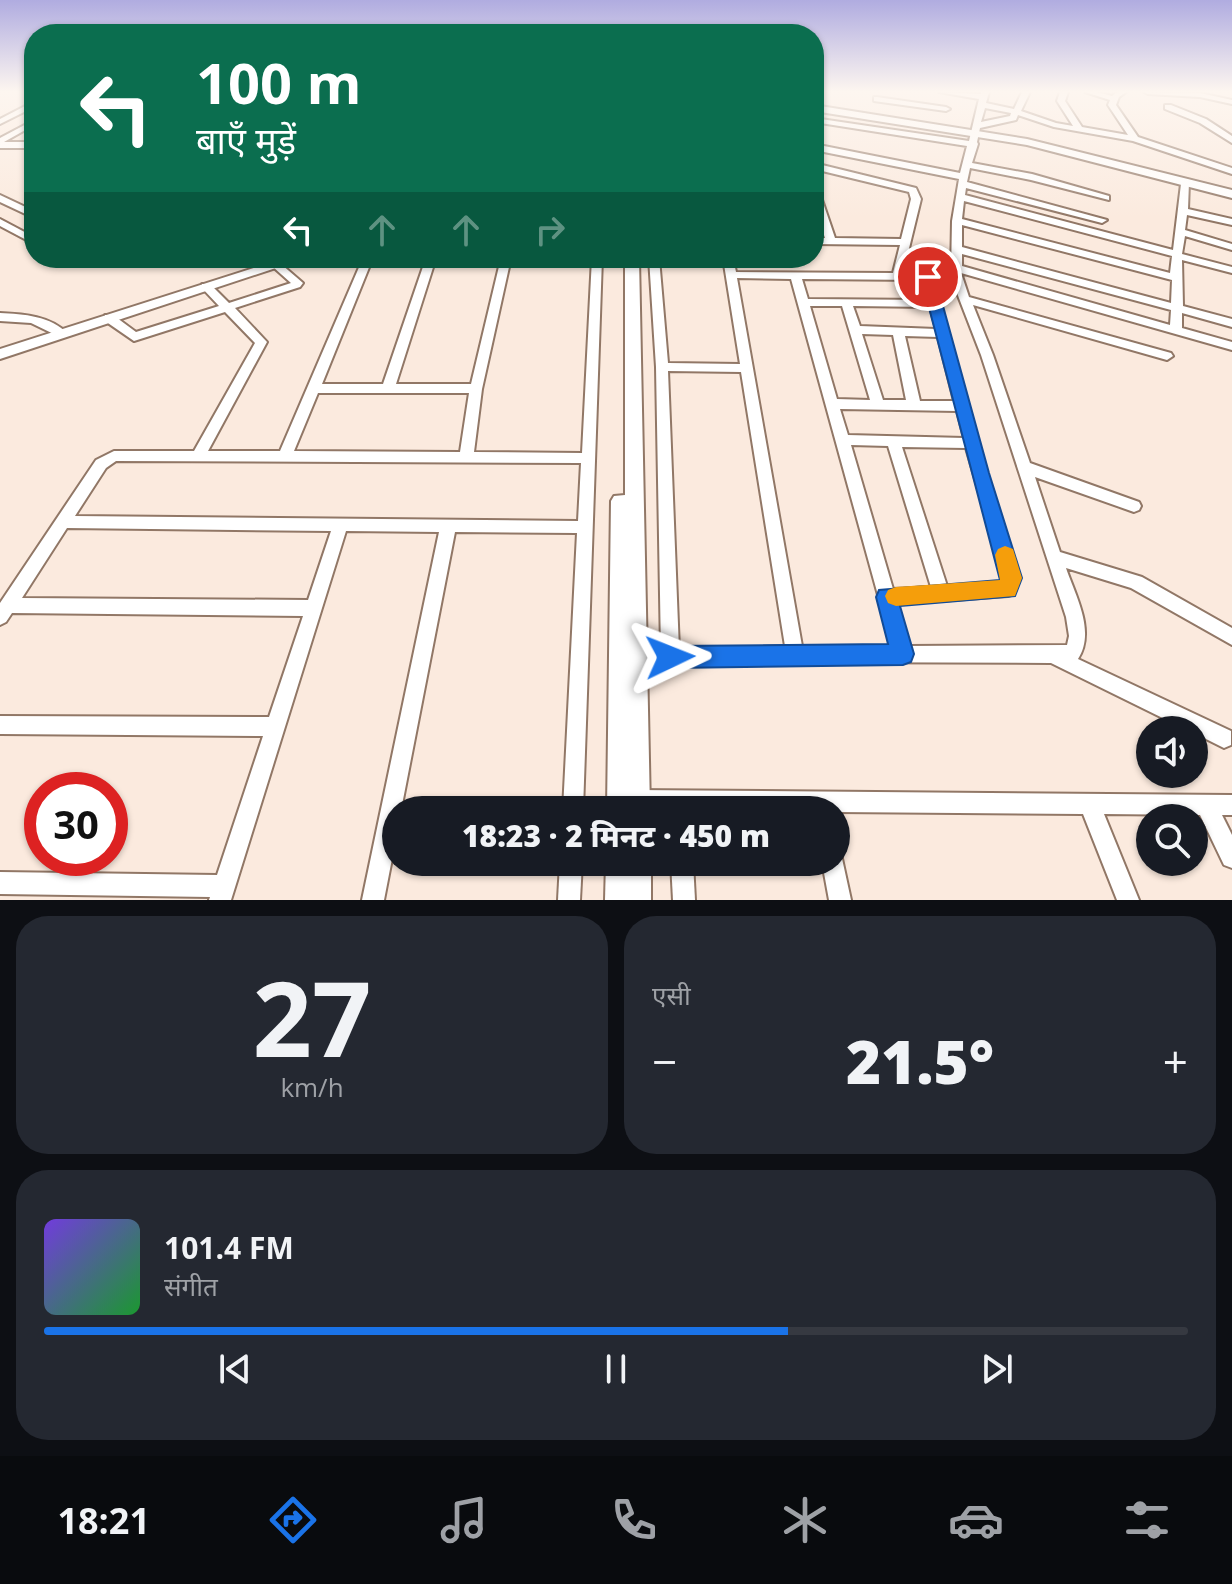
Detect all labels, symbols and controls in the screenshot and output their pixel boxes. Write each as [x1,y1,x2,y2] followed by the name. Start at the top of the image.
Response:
[196,44,362,120] text: 100 m
[64,56,168,160] icon: left
[196,116,296,165] text: बाएँ मुड़ें
[276,208,320,252] icon: left
[360,208,404,252] icon: ahead
[444,208,488,252] icon: ahead
[528,208,572,252] icon: right
[894,243,962,311] pin
[906,255,950,299] icon: arrive
[628,615,712,699] position arrow
[1136,716,1208,876] map controls
[1136,716,1208,788] button: sound
[24,772,128,876] speed limit sign: 30
[1136,804,1208,876] button: search
[462,815,770,856] text: 18:23 · 2 मिनट · 450 m
[253,946,371,1087] text: 27
[652,977,691,1013] text: एसी
[846,1020,994,1102] text: 21.5°
[652,1031,677,1091] text: −
[1163,1031,1188,1091] text: +
[280,1069,344,1105] text: km/h
[164,1227,294,1268] text: 101.4 FM
[164,1268,218,1304] text: संगीत
[213,1347,257,1391] icon: previous
[594,1347,638,1391] icon: pause
[975,1347,1019,1391] icon: next
[265,1492,321,1548] icon: directions
[436,1492,492,1548] icon: music
[606,1492,662,1548] icon: phone
[777,1492,833,1548] icon: climate
[948,1492,1004,1548] icon: car
[1119,1492,1175,1548] icon: filters
[57,1496,150,1545] text: 18:21

